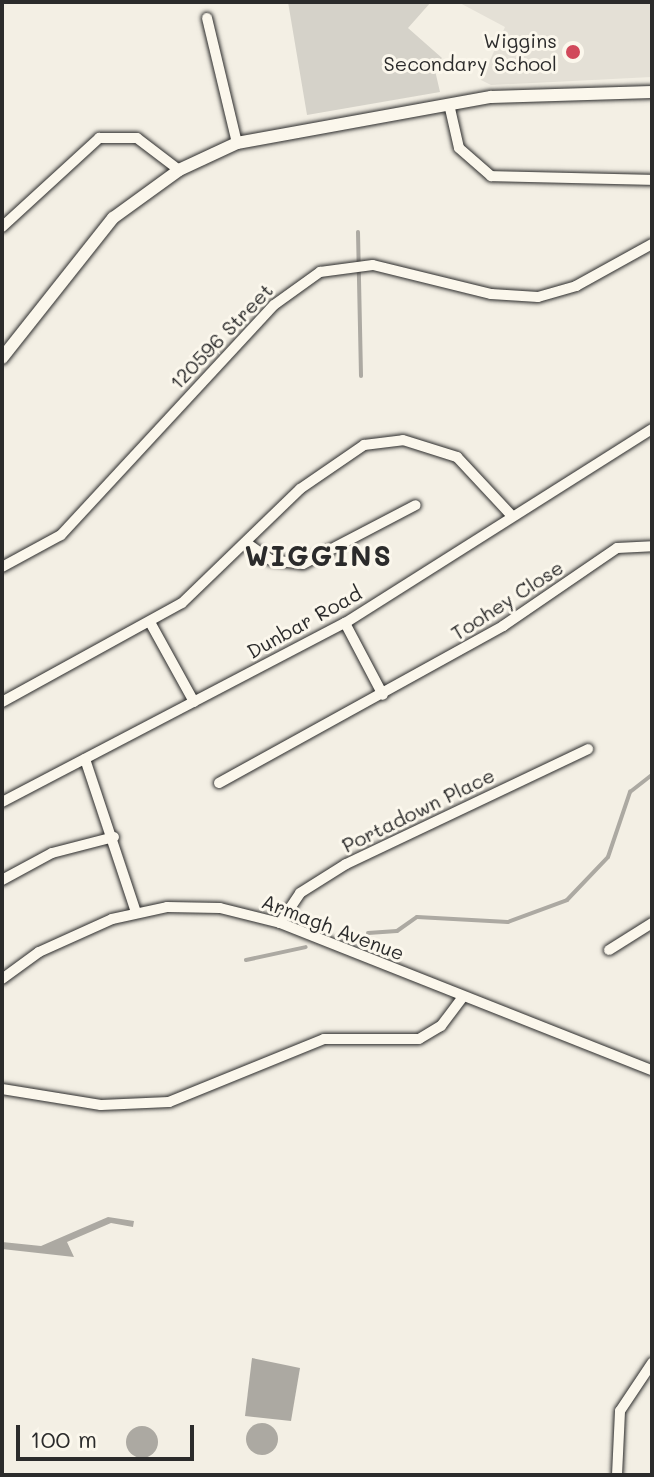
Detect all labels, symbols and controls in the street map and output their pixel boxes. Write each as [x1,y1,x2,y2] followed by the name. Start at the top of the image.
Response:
[384,28,557,75] place label: Wiggins Secondary School
[564,43,582,61] marker: Wiggins Secondary School
[164,278,278,394] street label: 120596 Street
[245,538,393,572] district label: WIGGINS
[447,555,567,645] street label: Toohey Close
[243,581,365,663] street label: Dunbar Road
[338,763,498,857] street label: Portadown Place
[258,889,408,965] street label: Armagh Avenue
[20,1409,198,1459] scale bar
[30,1423,97,1454] text: 100 m

